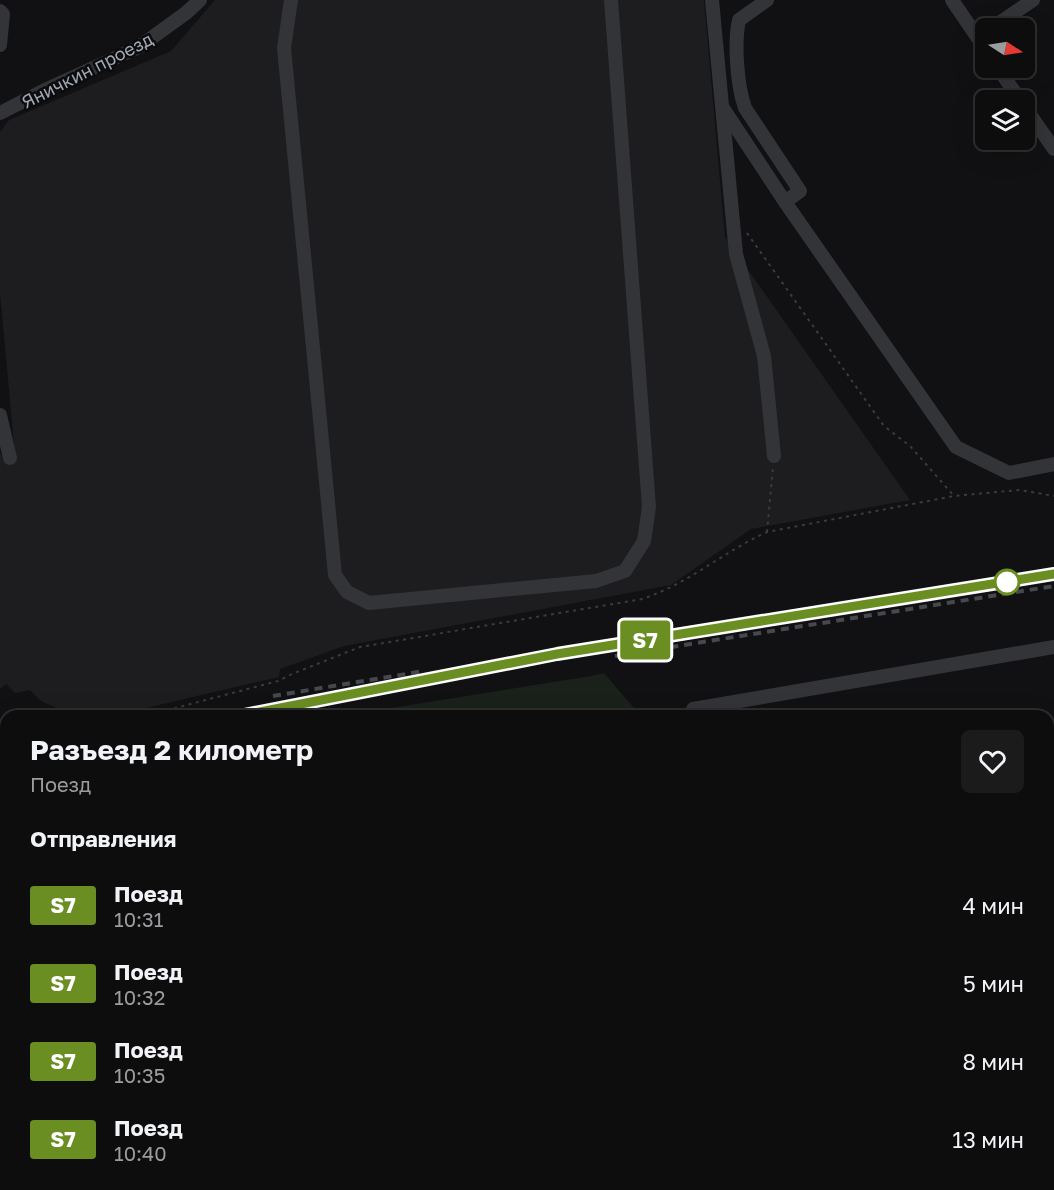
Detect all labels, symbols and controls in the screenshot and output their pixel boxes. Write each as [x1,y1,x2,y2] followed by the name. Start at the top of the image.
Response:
[975,18,1035,78] north arrow
[975,18,1035,150] map controls
[18,27,156,113] street label: Яничкин проезд
[975,90,1035,150] button: layers
[994,569,1020,595] unlabelled marker
[618,620,672,660] line badge: S7
[632,627,658,653] text: S7
[961,730,1024,793] button: heart
[30,733,313,766] text: Разъезд 2 километр
[30,772,91,796] text: Поезд
[30,825,176,852] text: Отправления
[114,880,183,907] text: Поезд
[50,892,76,918] text: S7
[962,892,1024,919] text: 4 мин
[114,907,164,931] text: 10:31
[114,958,183,985] text: Поезд
[50,970,76,996] text: S7
[963,970,1024,997] text: 5 мин
[114,985,165,1009] text: 10:32
[114,1036,183,1063] text: Поезд
[50,1048,76,1074] text: S7
[962,1048,1024,1075] text: 8 мин
[114,1063,165,1087] text: 10:35
[114,1114,183,1141] text: Поезд
[50,1126,76,1152] text: S7
[952,1126,1024,1153] text: 13 мин
[114,1141,167,1165] text: 10:40

